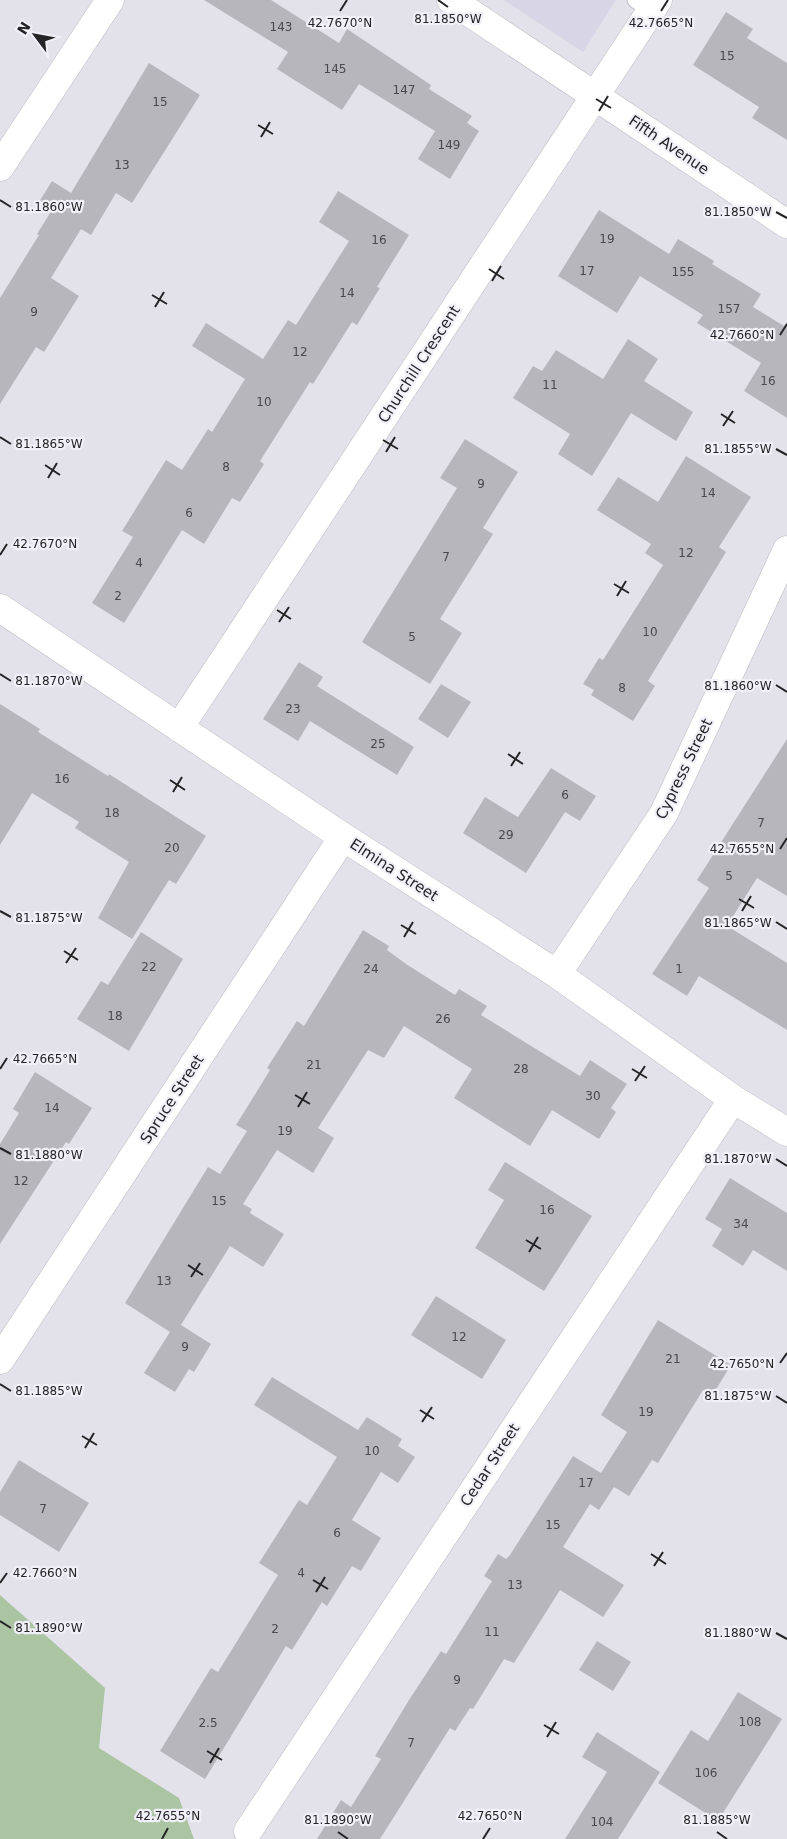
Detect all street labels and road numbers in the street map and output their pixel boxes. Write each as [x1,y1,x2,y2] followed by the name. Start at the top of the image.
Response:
[626,112,712,178] street label: Fifth Avenue
[374,302,464,426] street label: Churchill Crescent
[652,716,716,822] street label: Cypress Street
[347,835,442,905] street label: Elmina Street
[137,1051,208,1147] street label: Spruce Street
[457,1420,523,1510] street label: Cedar Street

